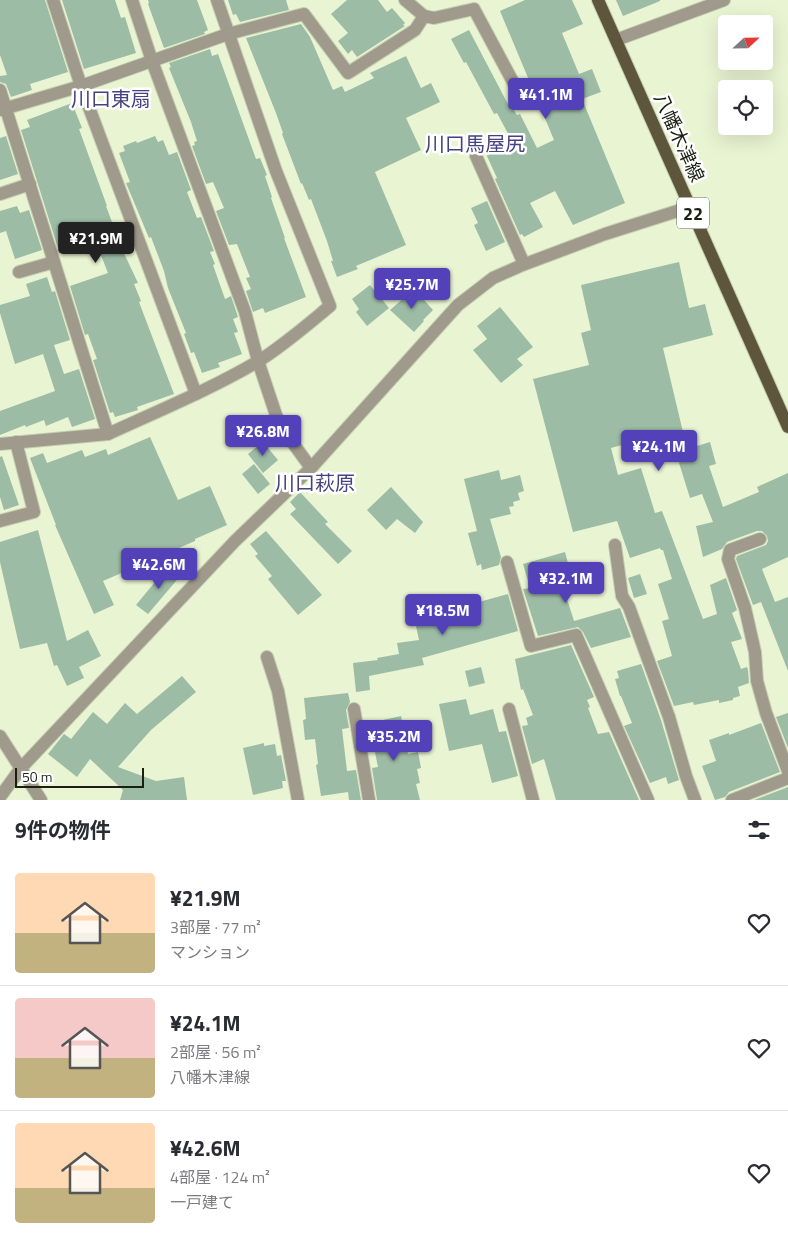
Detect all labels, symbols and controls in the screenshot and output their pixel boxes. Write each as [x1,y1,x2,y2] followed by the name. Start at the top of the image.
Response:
[718,15,772,70] north arrow
[718,15,773,135] map controls
[505,78,587,120] pin: ¥41.1M
[718,80,773,135] button: locate
[519,82,573,106] text: ¥41.1M
[71,83,151,114] district label: 川口東扇
[647,88,713,186] street label: 八幡木津線
[425,128,525,159] district label: 川口馬屋尻
[677,198,709,228] road number: 22
[55,222,137,264] pin: ¥21.9M
[69,226,123,250] text: ¥21.9M
[371,268,453,310] pin: ¥25.7M
[385,272,439,296] text: ¥25.7M
[222,414,304,457] pin: ¥26.8M
[236,419,290,443] text: ¥26.8M
[618,430,700,472] pin: ¥24.1M
[632,434,686,458] text: ¥24.1M
[275,467,355,498] district label: 川口萩原
[118,548,200,590] pin: ¥42.6M
[132,552,186,576] text: ¥42.6M
[525,562,607,604] pin: ¥32.1M
[539,566,593,590] text: ¥32.1M
[402,594,484,636] pin: ¥18.5M
[416,598,470,622] text: ¥18.5M
[353,720,435,762] pin: ¥35.2M
[367,724,421,748] text: ¥35.2M
[15,765,144,788] scale bar
[22,766,52,787] text: 50 m
[15,814,111,846] text: 9件の物件
[745,816,773,844] icon: filters
[170,882,240,914] text: ¥21.9M
[55,893,115,953] icon: home
[745,909,773,937] icon: heart
[170,915,261,939] text: 3部屋 · 77 m²
[170,940,250,964] text: マンション
[170,1007,240,1039] text: ¥24.1M
[55,1018,115,1078] icon: home
[745,1034,773,1062] icon: heart
[170,1040,261,1064] text: 2部屋 · 56 m²
[170,1065,250,1089] text: 八幡木津線
[170,1132,240,1164] text: ¥42.6M
[55,1143,115,1203] icon: home
[745,1159,773,1187] icon: heart
[170,1165,270,1189] text: 4部屋 · 124 m²
[170,1190,234,1214] text: 一戸建て

